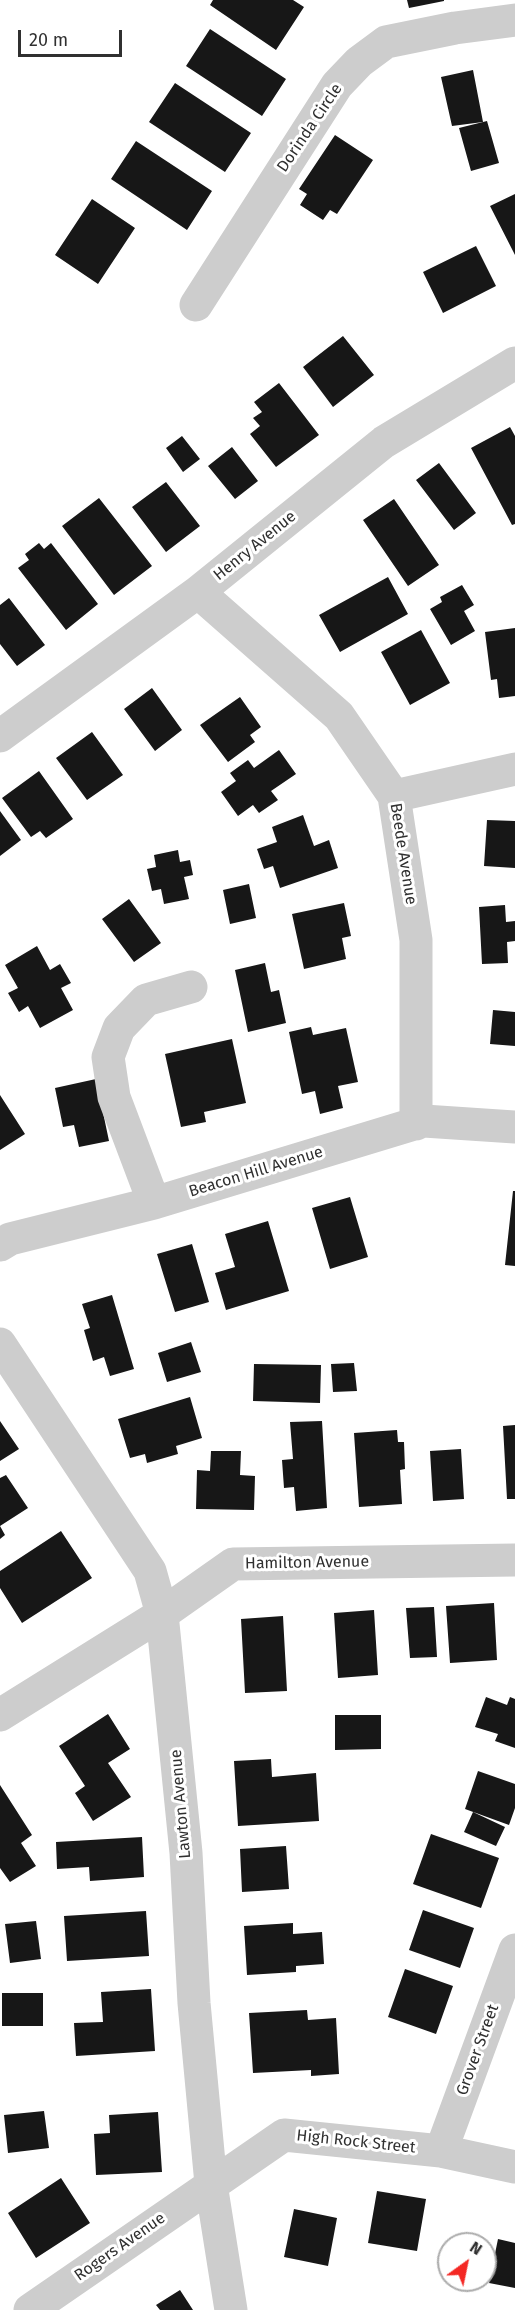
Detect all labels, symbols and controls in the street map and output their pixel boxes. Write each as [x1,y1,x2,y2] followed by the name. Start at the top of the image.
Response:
[21,18,124,56] scale bar
[29,29,68,51] text: 20 m
[273,80,347,176] street label: Dorinda Circle
[210,507,300,585] street label: Henry Avenue
[385,802,421,906] street label: Beede Avenue
[187,1142,325,1202] street label: Beacon Hill Avenue
[245,1552,369,1574] street label: Hamilton Avenue
[167,1749,195,1859] street label: Lawton Avenue
[453,2002,503,2098] street label: Grover Street
[296,2126,416,2158] street label: High Rock Street
[71,2209,169,2285] street label: Rogers Avenue
[437,2232,497,2292] north arrow
[466,2237,486,2259] text: N

